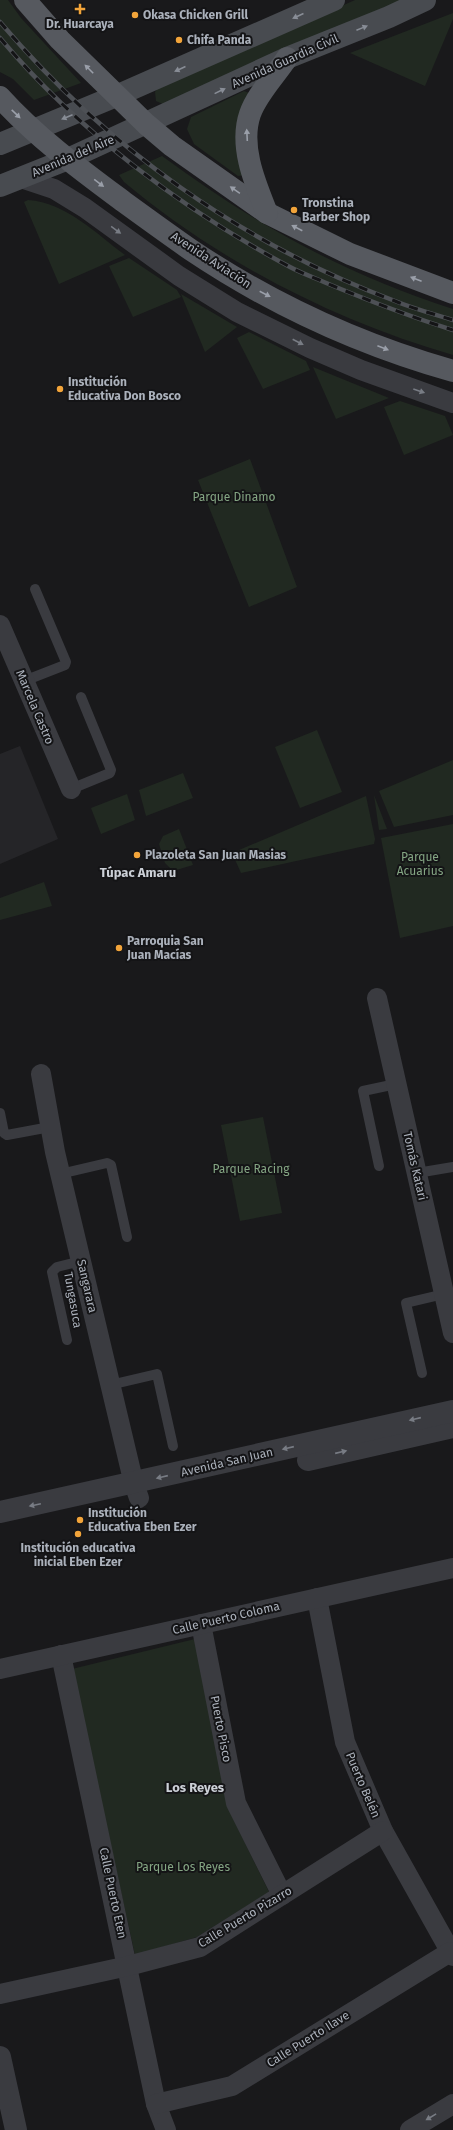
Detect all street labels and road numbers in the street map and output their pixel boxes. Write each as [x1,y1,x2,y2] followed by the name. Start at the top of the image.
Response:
[230,31,341,91] street label: Avenida Guardia Civil
[30,132,116,180] street label: Avenida del Aire
[168,229,254,291] street label: Avenida Aviación
[13,668,57,746] street label: Marcela Castro
[400,1130,430,1202] street label: Tomás Katari
[74,1258,100,1314] street label: Sangarara
[61,1271,85,1329] street label: Tungasuca
[180,1445,274,1479] street label: Avenida San Juan
[171,1599,281,1637] street label: Calle Puerto Coloma
[208,1694,234,1764] street label: Puerto Pisco
[343,1750,383,1820] street label: Puerto Belén
[97,1846,129,1940] street label: Calle Puerto Eten
[196,1884,294,1950] street label: Calle Puerto Pizarro
[264,2008,352,2070] street label: Calle Puerto Ilave

